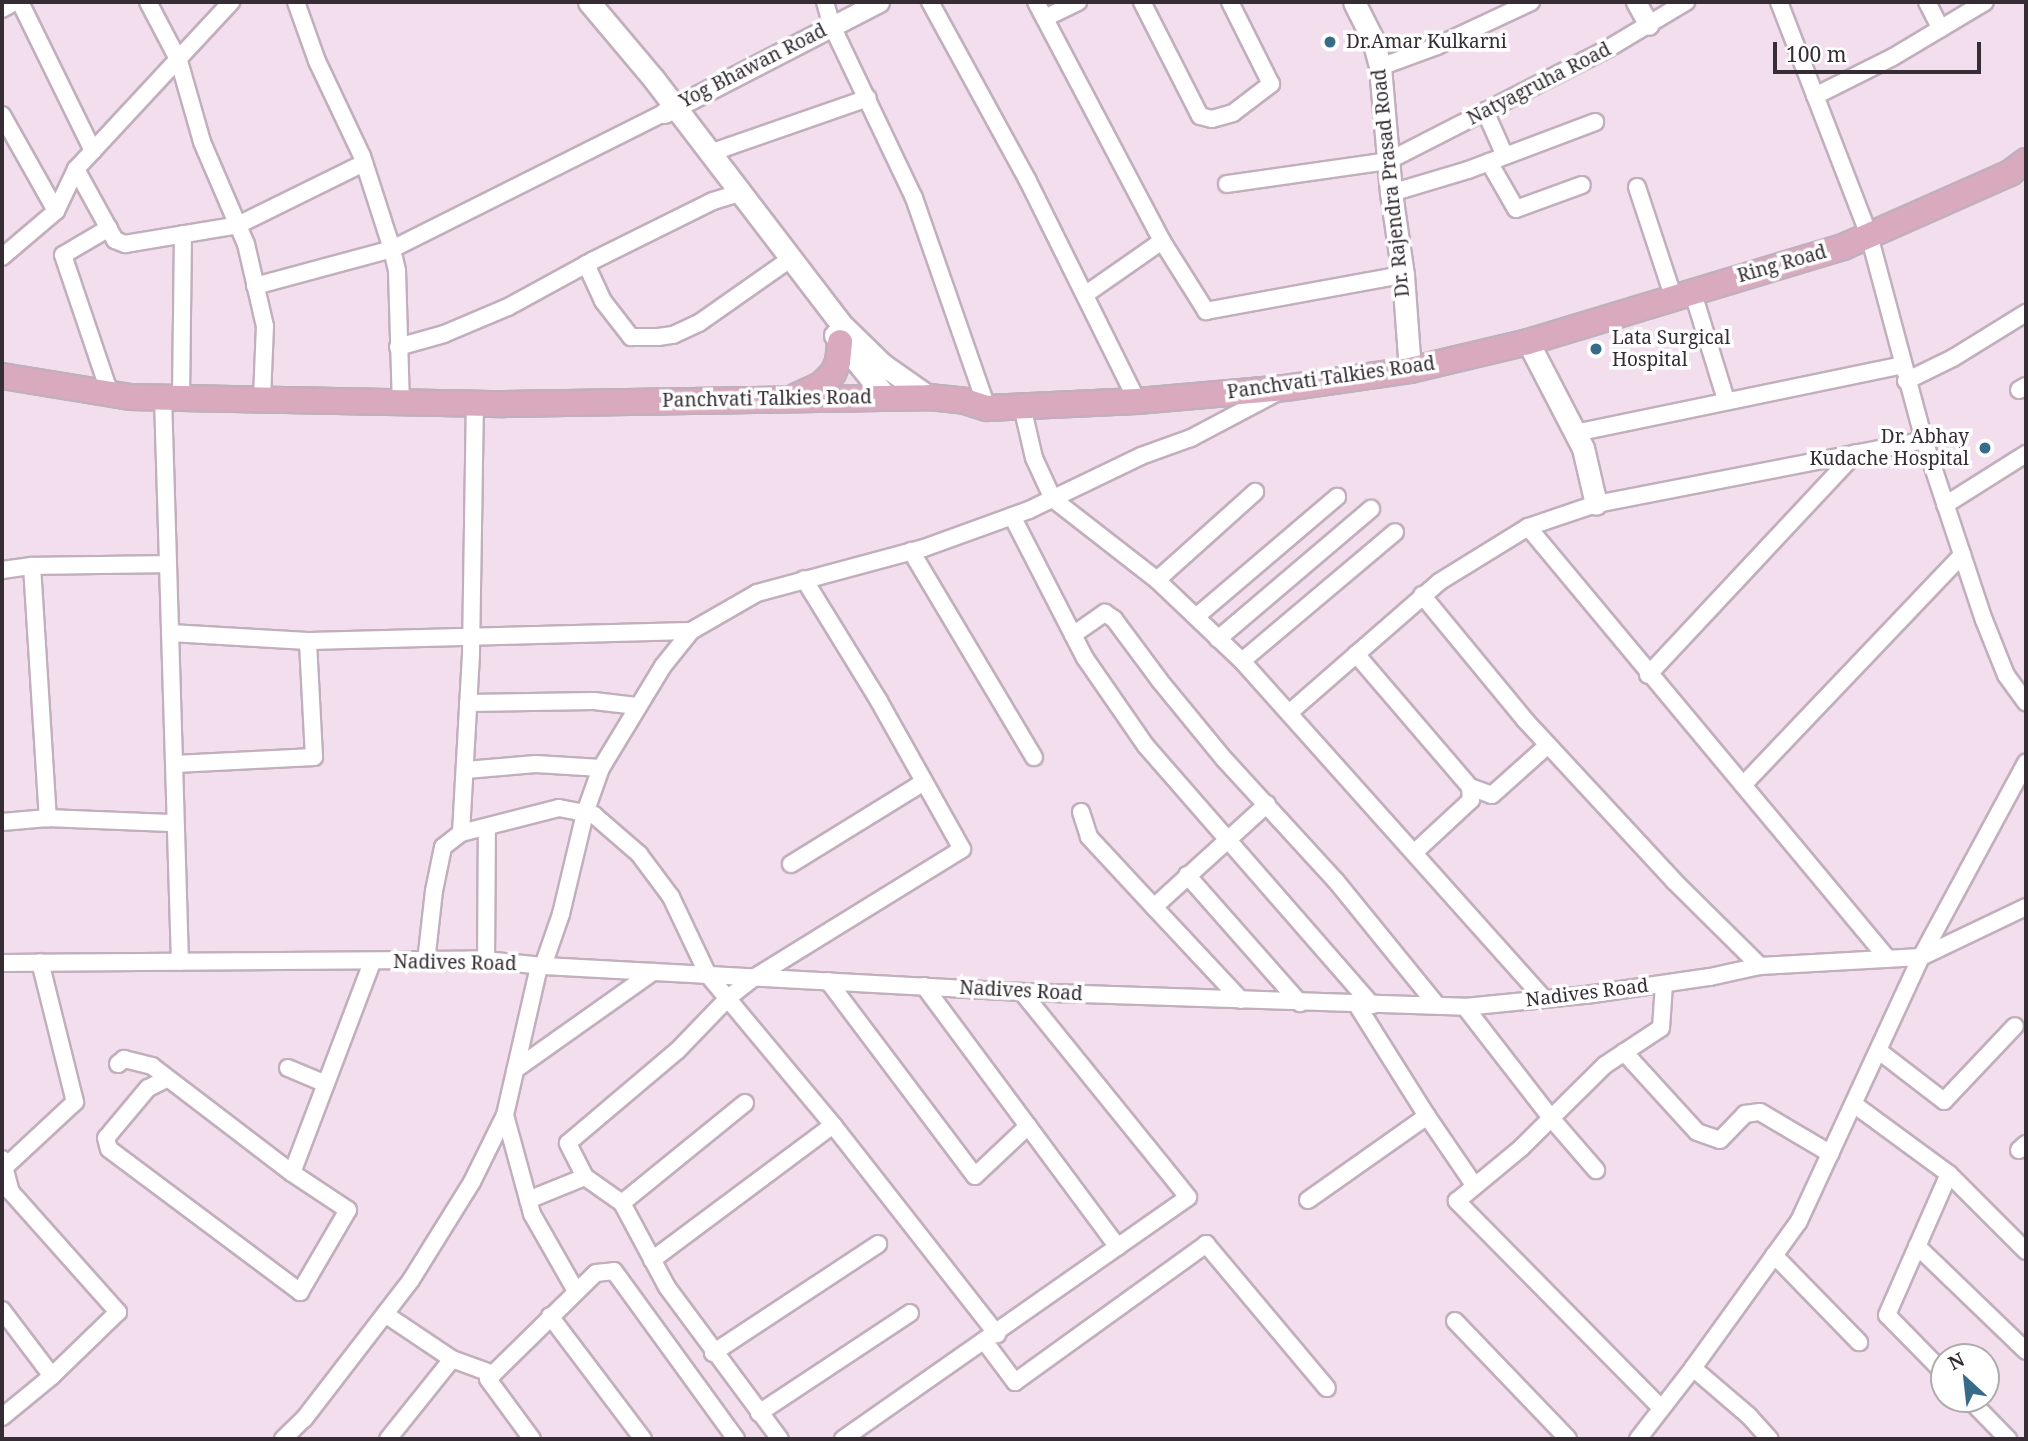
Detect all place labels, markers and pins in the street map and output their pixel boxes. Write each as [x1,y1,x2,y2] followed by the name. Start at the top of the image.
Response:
[1346,31,1507,53] place label: Dr.Amar Kulkarni
[1320,32,1340,52] marker: Dr.Amar Kulkarni
[1612,327,1730,371] place label: Lata Surgical Hospital
[1586,339,1606,359] marker: Lata Surgical Hospital
[1810,426,1969,470] place label: Dr. Abhay Kudache Hospital
[1975,438,1995,458] marker: Dr. Abhay Kudache Hospital

